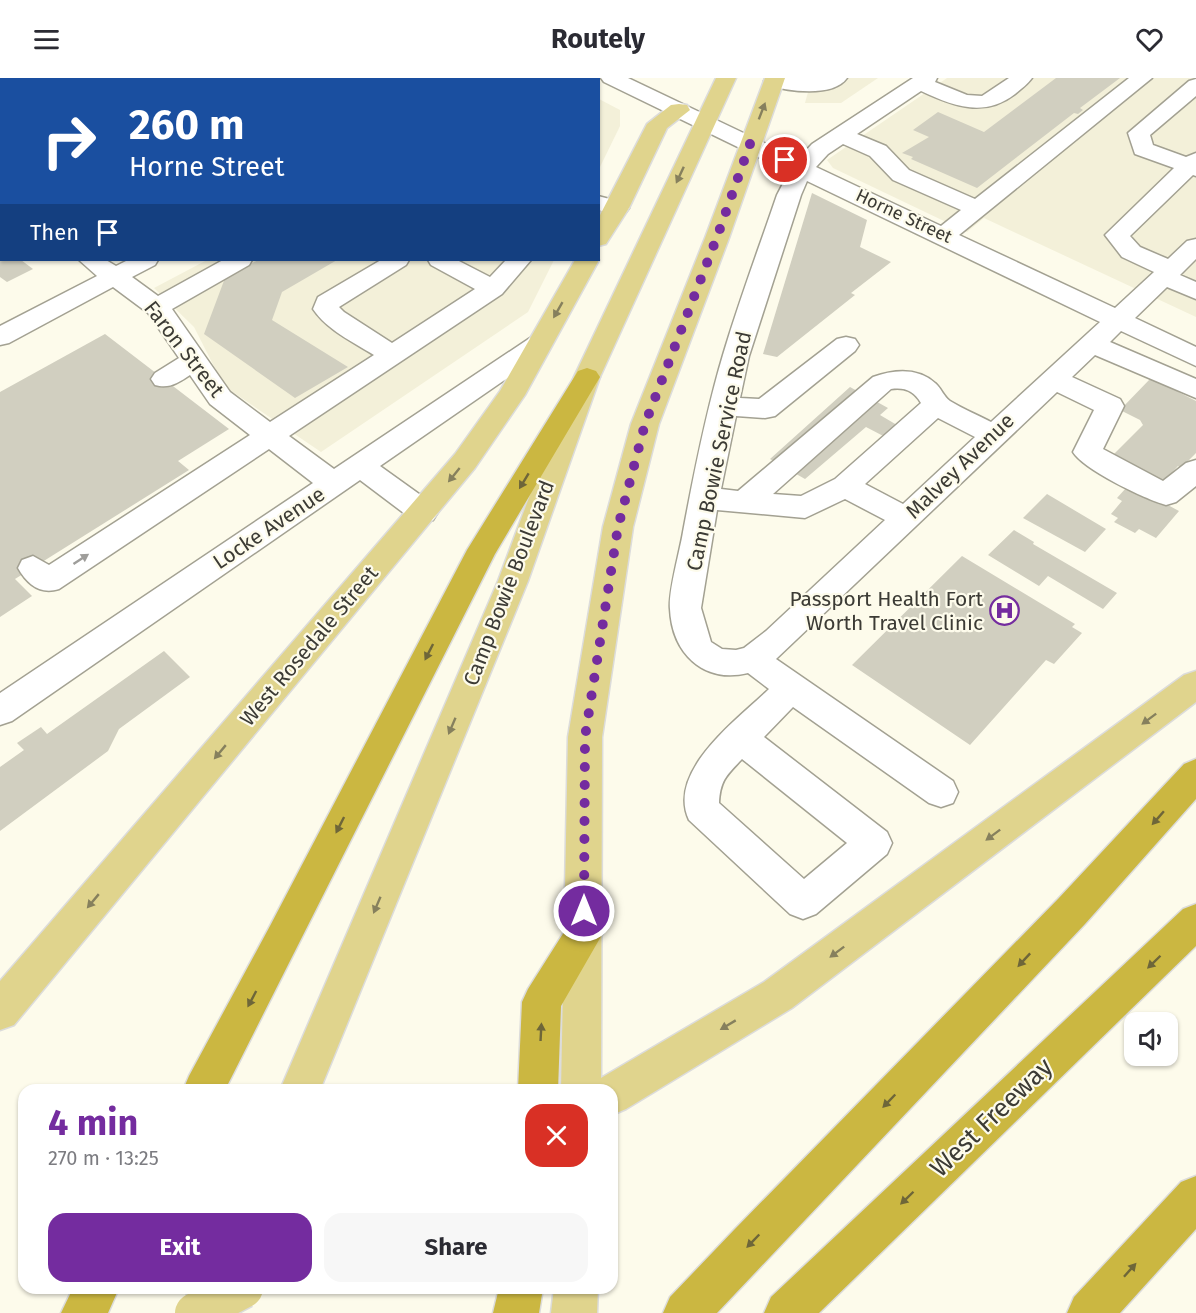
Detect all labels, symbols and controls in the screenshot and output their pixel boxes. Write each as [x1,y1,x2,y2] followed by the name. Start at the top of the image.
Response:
[30,23,63,56] icon: menu
[551,23,645,55] text: Routely
[1133,23,1166,56] icon: heart
[129,100,244,150] text: 260 m
[30,102,108,180] icon: right
[758,102,768,120] one-way arrow
[759,134,810,185] pin
[768,143,801,176] icon: arrive
[129,151,285,183] text: Horne Street
[675,167,685,185] one-way arrow
[852,184,956,248] street label: Horne Street
[91,216,124,249] icon: arrive
[30,219,79,246] text: Then
[138,296,230,403] street label: Faron Street
[553,302,563,319] one-way arrow
[681,329,757,573] street label: Camp Bowie Service Road
[900,408,1020,524] street label: Malvey Avenue
[447,467,460,483] one-way arrow
[518,473,529,489] one-way arrow
[458,477,560,689] street label: Camp Bowie Boulevard
[208,481,330,575] street label: Locke Avenue
[72,554,89,565] one-way arrow
[234,560,384,731] street label: West Rosedale Street
[789,586,983,636] place label: Passport Health Fort Worth Travel Clinic
[988,595,1020,627] hospital icon: Passport Health Fort Worth Travel Clinic
[424,643,434,660] one-way arrow
[1142,713,1158,725] one-way arrow
[447,717,457,735] one-way arrow
[213,744,226,760] one-way arrow
[1152,810,1165,825] one-way arrow
[335,816,344,833] one-way arrow
[985,829,1000,841] one-way arrow
[552,879,616,943] position arrow
[87,893,100,909] one-way arrow
[372,897,382,915] one-way arrow
[829,946,845,958] one-way arrow
[1017,952,1031,967] one-way arrow
[1146,955,1161,969] one-way arrow
[247,990,256,1007] one-way arrow
[1124,1012,1178,1066] map controls
[1124,1012,1178,1066] button: sound
[720,1020,736,1031] one-way arrow
[536,1023,545,1042] one-way arrow
[924,1051,1059,1183] street label: West Freeway
[882,1093,896,1108] one-way arrow
[48,1101,138,1145] text: 4 min
[525,1104,588,1167] button: close
[48,1146,159,1170] text: 270 m · 13:25
[900,1191,914,1205] one-way arrow
[48,1213,312,1282] button: Exit
[324,1213,588,1282] button: Share
[747,1233,761,1247] one-way arrow
[1123,1263,1136,1278] one-way arrow

